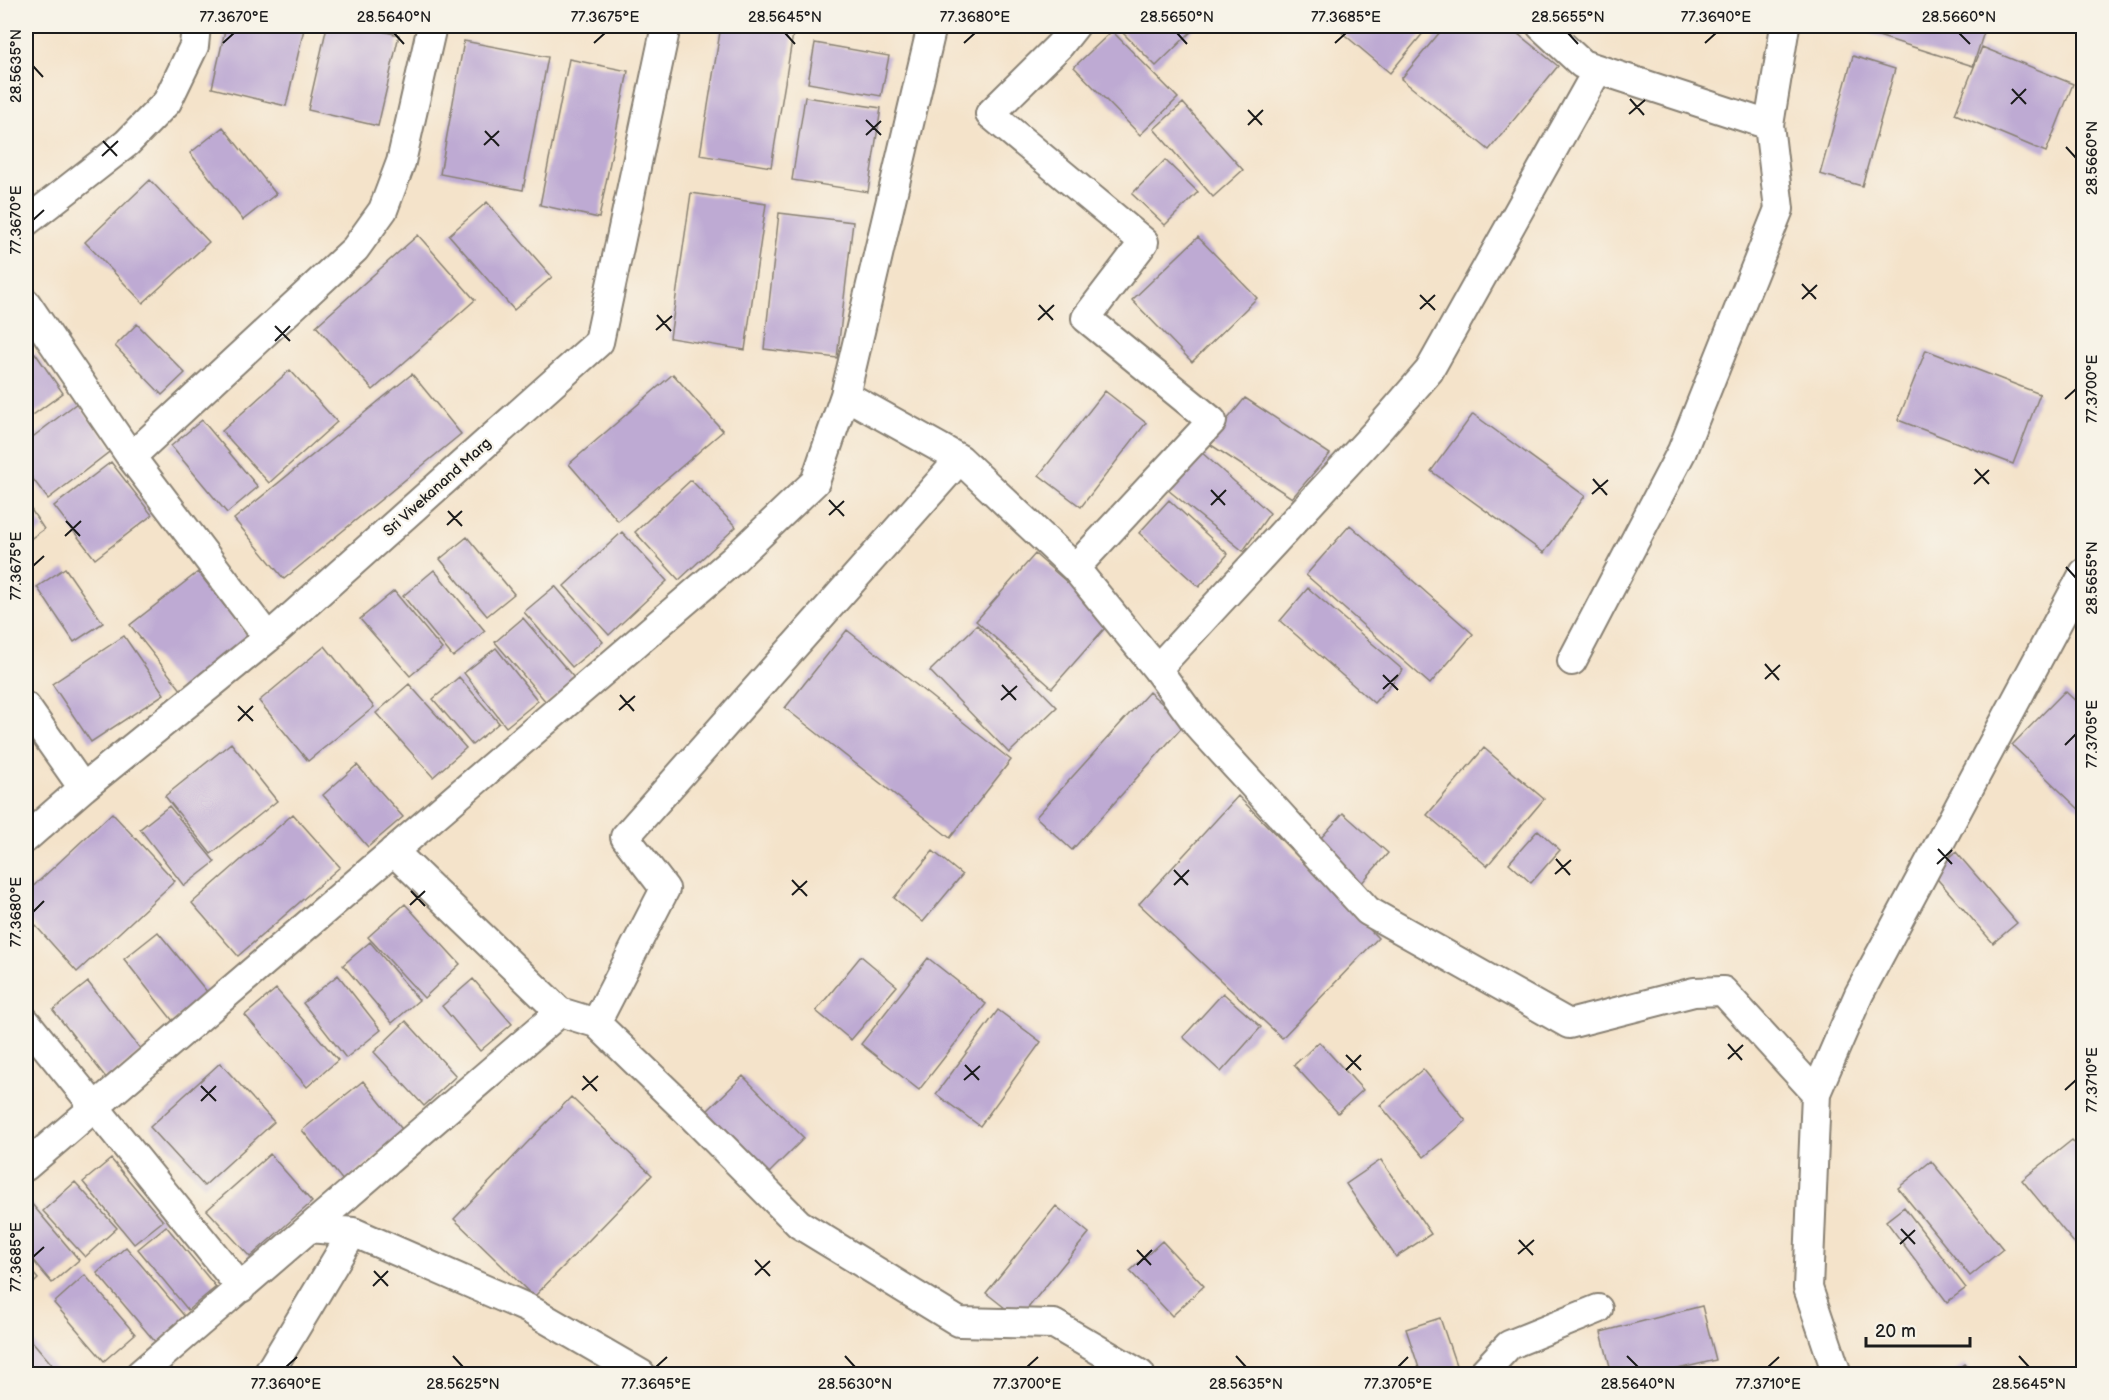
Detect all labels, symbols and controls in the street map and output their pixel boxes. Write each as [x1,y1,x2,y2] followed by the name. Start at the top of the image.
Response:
[199,8,269,27] text: 77.3670°E
[357,8,431,27] text: 28.5640°N
[571,8,639,27] text: 77.3675°E
[748,8,822,27] text: 28.5645°N
[940,8,1010,27] text: 77.3680°E
[1140,8,1214,27] text: 28.5650°N
[1311,8,1381,27] text: 77.3685°E
[1531,8,1605,27] text: 28.5655°N
[1681,8,1751,27] text: 77.3690°E
[1922,8,1996,27] text: 28.5660°N
[7,29,26,103] text: 28.5635°N
[2083,121,2102,195] text: 28.5660°N
[7,185,26,255] text: 77.3670°E
[2083,355,2102,423] text: 77.3700°E
[379,434,495,541] street label: Sri Vivekanand Marg
[7,532,26,600] text: 77.3675°E
[2083,541,2102,615] text: 28.5655°N
[2083,700,2102,768] text: 77.3705°E
[7,877,26,947] text: 77.3680°E
[2083,1047,2102,1113] text: 77.3710°E
[7,1222,26,1292] text: 77.3685°E
[1866,1310,1970,1348] scale bar
[1875,1321,1916,1342] text: 20 m
[251,1375,321,1394] text: 77.3690°E
[426,1375,500,1394] text: 28.5625°N
[621,1375,691,1394] text: 77.3695°E
[818,1375,892,1394] text: 28.5630°N
[993,1375,1061,1394] text: 77.3700°E
[1209,1375,1283,1394] text: 28.5635°N
[1364,1375,1432,1394] text: 77.3705°E
[1601,1375,1675,1394] text: 28.5640°N
[1735,1375,1801,1394] text: 77.3710°E
[1992,1375,2066,1394] text: 28.5645°N

